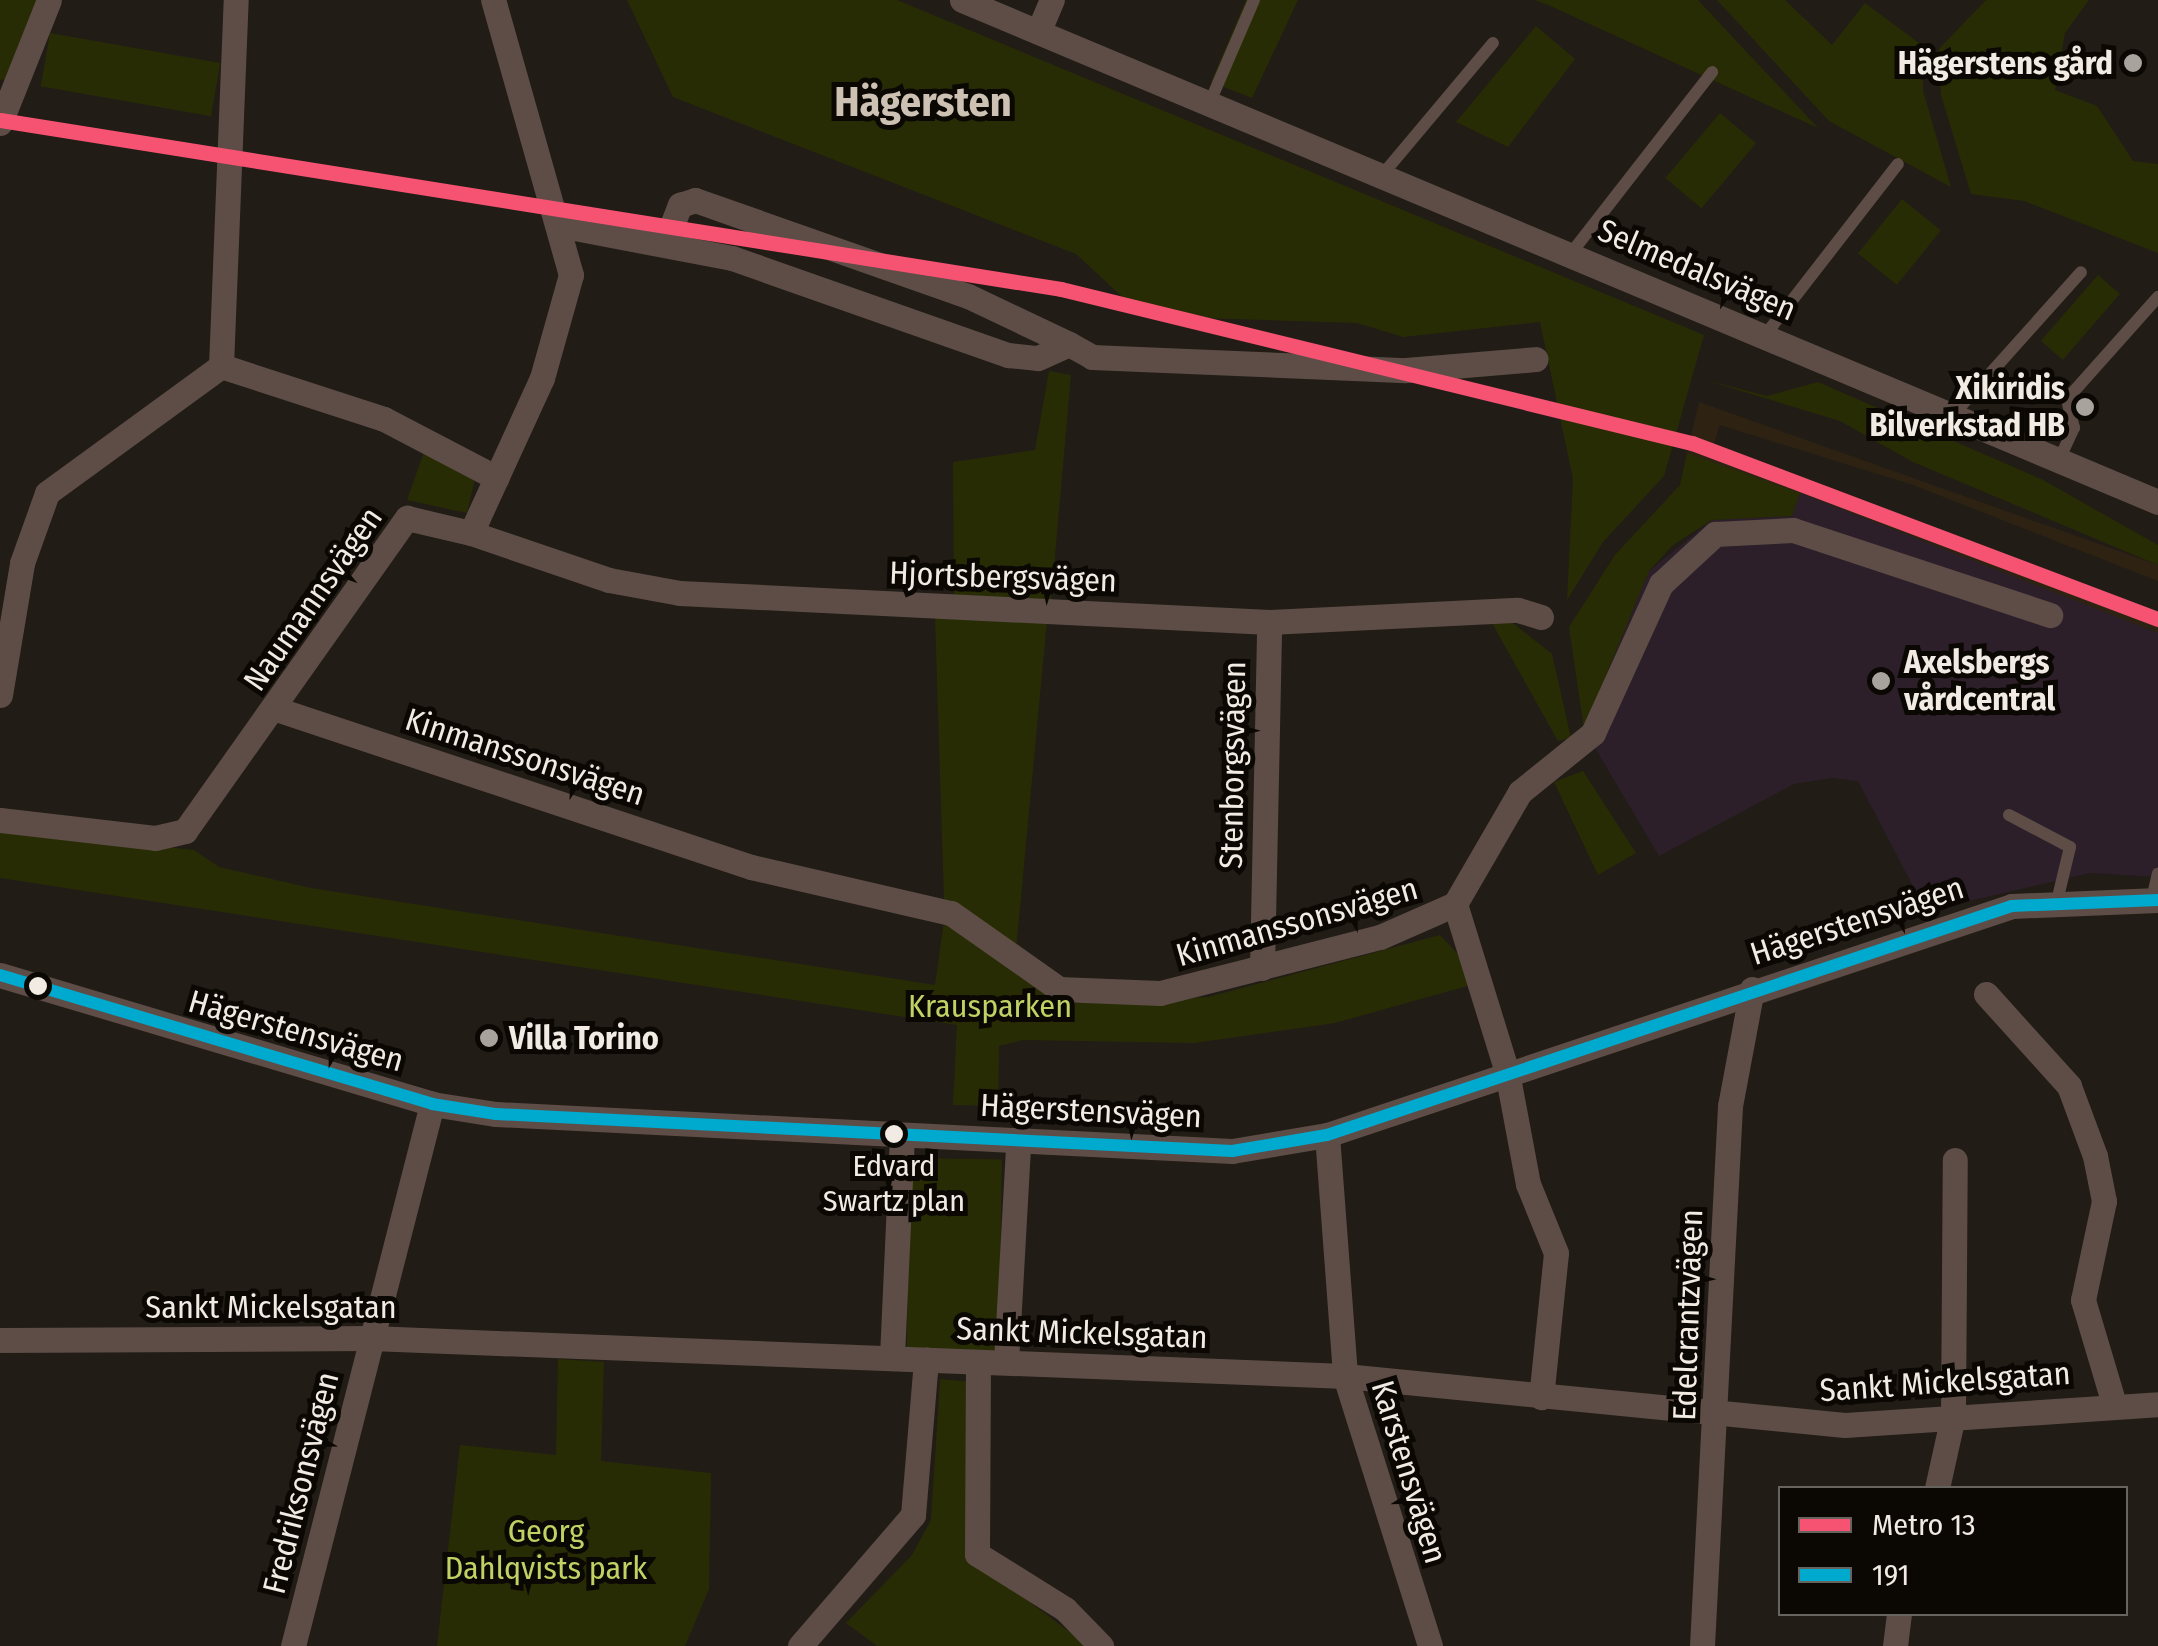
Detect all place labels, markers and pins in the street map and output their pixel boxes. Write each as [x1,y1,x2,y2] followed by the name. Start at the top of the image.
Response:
[1898,44,2113,82] place label: Hägerstens gård
[2122,52,2144,74] marker: Hägerstens gård
[1869,370,2065,445] place label: Xikiridis Bilverkstad HB
[2074,396,2096,418] marker: Xikiridis Bilverkstad HB
[1904,644,2055,719] place label: Axelsbergs vårdcentral
[1868,668,1894,694] marker: Axelsbergs vårdcentral
[28,976,48,996] unlabelled marker
[509,1019,659,1057] place label: Villa Torino
[478,1027,500,1049] marker: Villa Torino
[884,1124,904,1144] marker: Edvard Swartz plan
[823,1148,965,1218] place label: Edvard Swartz plan

